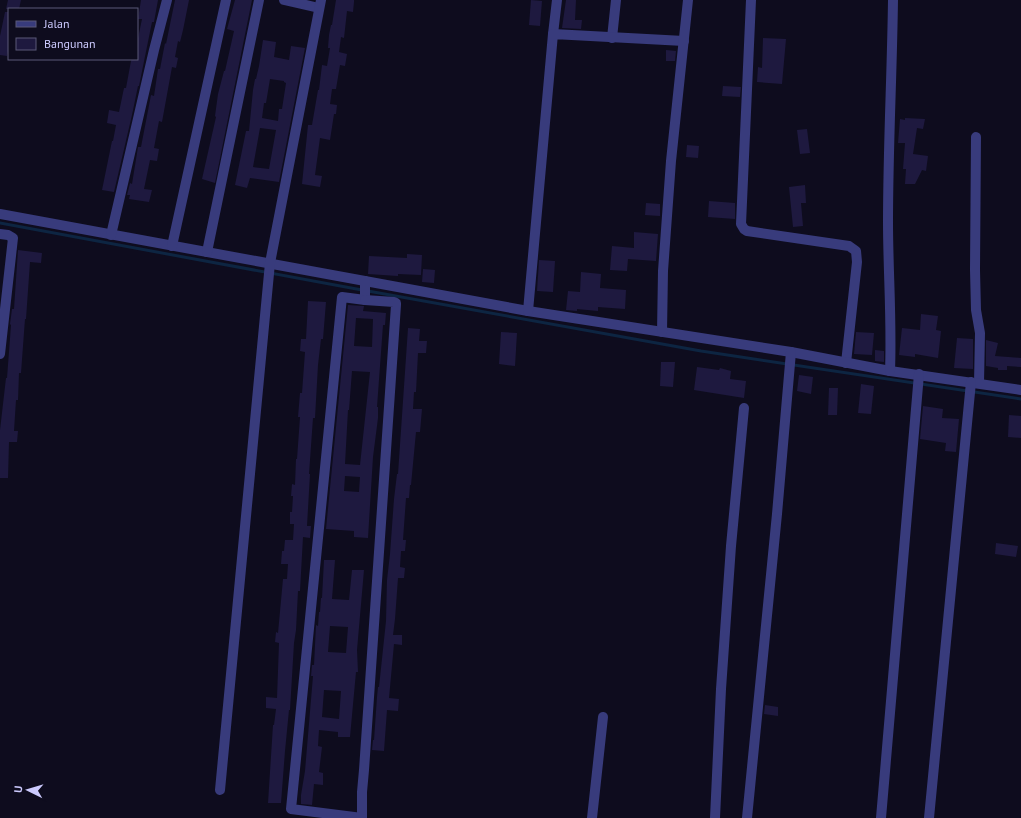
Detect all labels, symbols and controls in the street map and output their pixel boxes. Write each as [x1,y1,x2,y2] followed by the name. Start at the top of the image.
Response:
[8,8,138,60] legend
[43,16,69,31] text: Jalan
[44,36,96,51] text: Bangunan
[8,770,48,810] north arrow
[11,785,25,793] text: U

